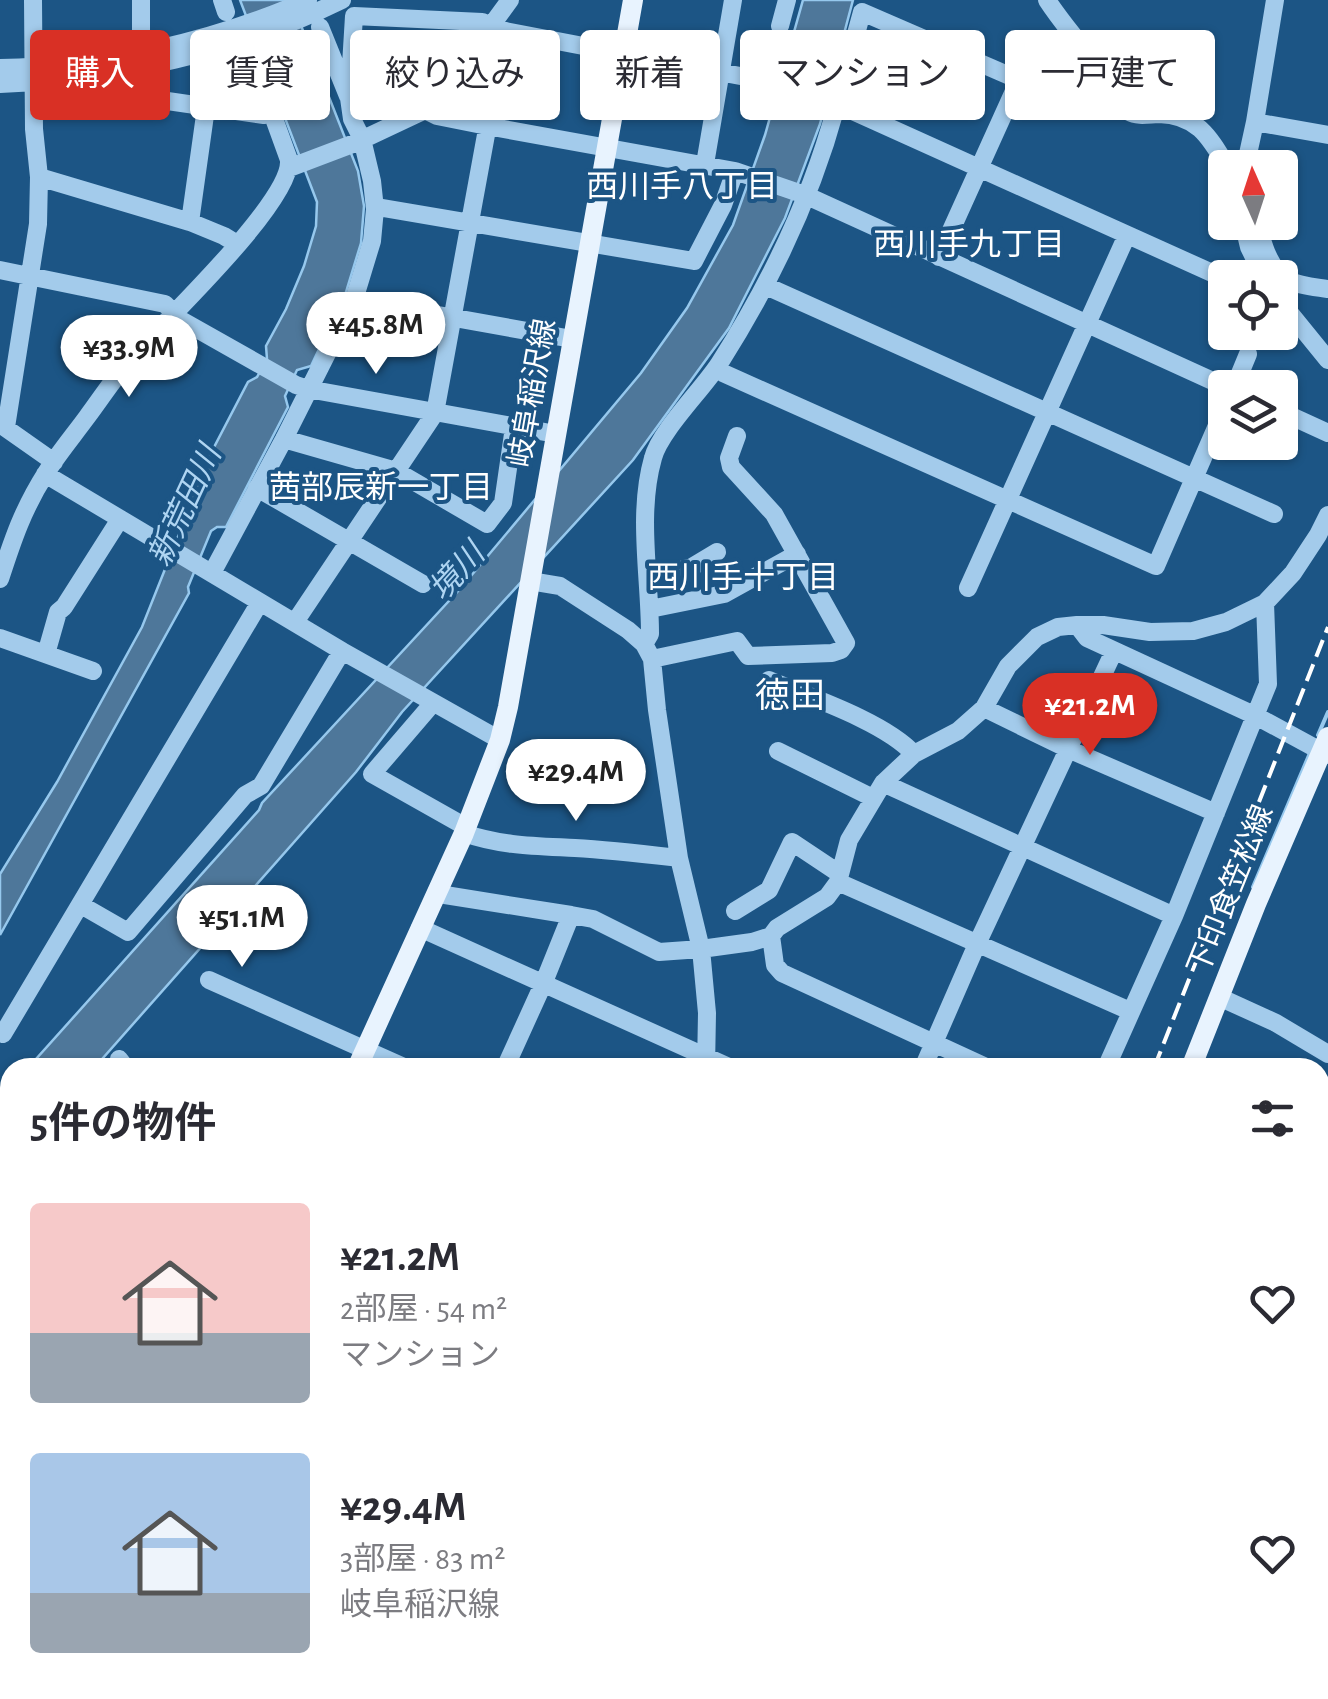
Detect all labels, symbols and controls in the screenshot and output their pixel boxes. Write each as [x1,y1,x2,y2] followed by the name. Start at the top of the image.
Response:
[30,30,170,120] chip: 購入
[190,30,330,120] chip: 賃貸
[350,30,560,120] chip: 絞り込み
[580,30,720,120] chip: 新着
[740,30,985,120] chip: マンション
[1005,30,1215,120] chip: 一戸建て
[1208,150,1298,240] north arrow
[1208,150,1298,460] map controls
[586,170,778,203] district label: 西川手八丁目
[873,228,1065,261] district label: 西川手九丁目
[1208,260,1298,350] button: locate
[295,292,457,377] pin: ¥45.8M
[328,308,424,340] text: ¥45.8M
[48,315,210,400] pin: ¥33.9M
[503,316,561,469] street label: 岐阜稲沢線
[83,331,175,363] text: ¥33.9M
[1208,370,1298,460] button: layers
[143,438,228,571] water label: 新荒田川
[269,471,493,504] district label: 茜部辰新一丁目
[423,535,492,606] water label: 境川
[647,561,839,594] district label: 西川手十丁目
[1009,673,1171,758] pin: ¥21.2M
[755,677,825,714] district label: 徳田
[1044,689,1136,721] text: ¥21.2M
[495,739,657,824] pin: ¥29.4M
[528,755,624,787] text: ¥29.4M
[1182,800,1279,979] street label: 下印食笠松線
[161,885,323,970] pin: ¥51.1M
[199,901,285,933] text: ¥51.1M
[1245,1091,1300,1146] icon: filters
[30,1103,216,1145] text: 5件の物件
[340,1236,460,1278] text: ¥21.2M
[110,1243,230,1363] icon: home
[1245,1276,1300,1331] icon: heart
[340,1293,507,1325] text: 2部屋 · 54 m²
[340,1339,500,1371] text: マンション
[340,1486,466,1528] text: ¥29.4M
[110,1493,230,1613] icon: home
[1245,1526,1300,1581] icon: heart
[340,1543,505,1575] text: 3部屋 · 83 m²
[340,1589,500,1621] text: 岐阜稲沢線

